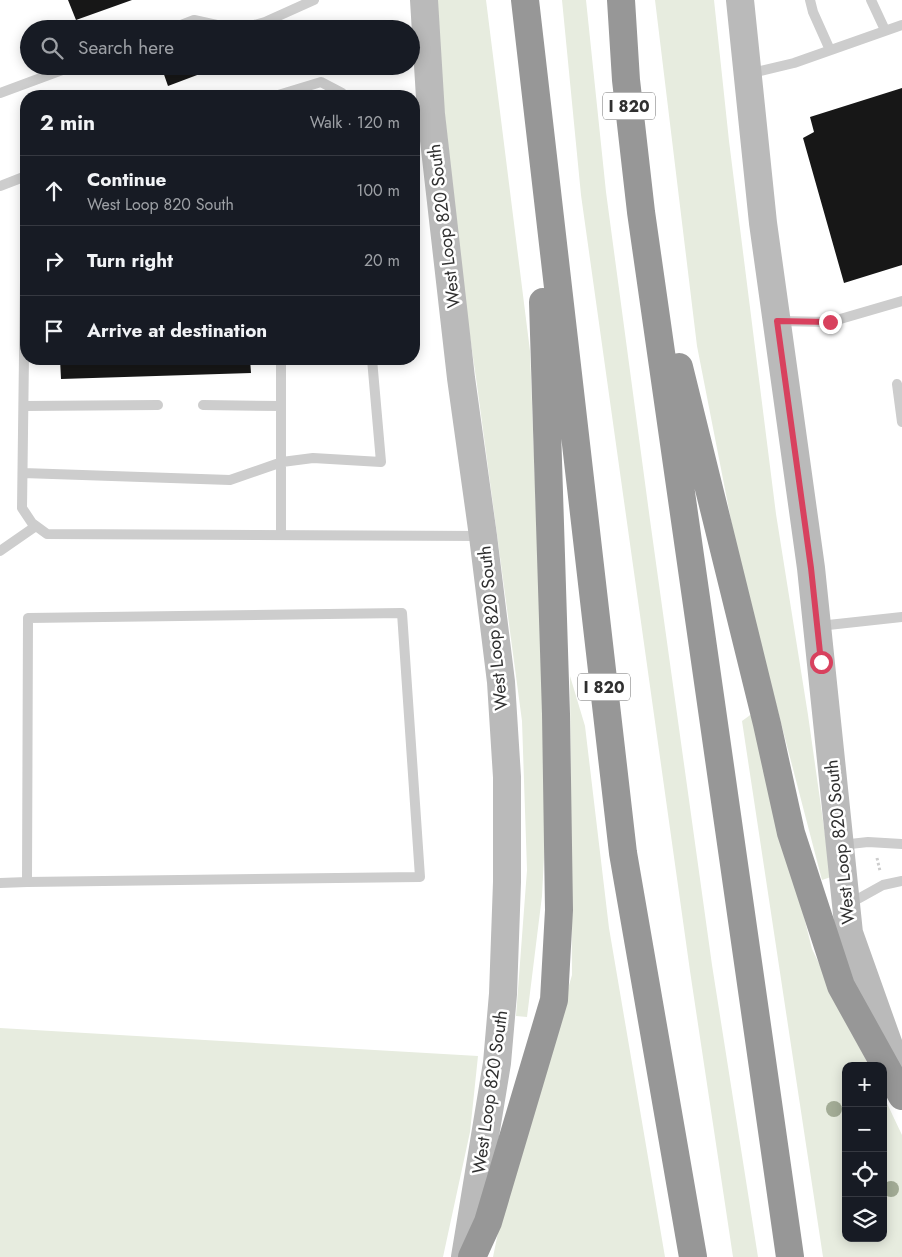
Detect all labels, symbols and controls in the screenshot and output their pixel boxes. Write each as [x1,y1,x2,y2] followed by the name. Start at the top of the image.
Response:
[20,20,420,75] search box
[38,34,66,62] icon: search
[78,34,174,61] text: Search here
[603,92,655,120] road number: I 820
[40,108,95,138] text: 2 min
[310,111,400,134] text: Walk · 120 m
[421,142,467,310] street label: West Loop 820 South
[87,166,166,193] text: Continue
[40,177,68,205] icon: ahead
[356,179,400,202] text: 100 m
[87,193,234,216] text: West Loop 820 South
[40,247,68,275] icon: right
[87,247,173,274] text: Turn right
[364,249,400,272] text: 20 m
[819,311,842,334] route end
[40,317,68,345] icon: arrive
[87,317,267,344] text: Arrive at destination
[471,544,515,712] street label: West Loop 820 South
[810,651,833,674] route start
[578,674,630,700] road number: I 820
[818,758,862,926] street label: West Loop 820 South
[466,1008,514,1176] street label: West Loop 820 South
[842,1062,887,1242] map controls
[842,1062,887,1107] button: +
[842,1107,887,1152] button: −
[842,1152,887,1197] button: locate
[842,1197,887,1242] button: layers

